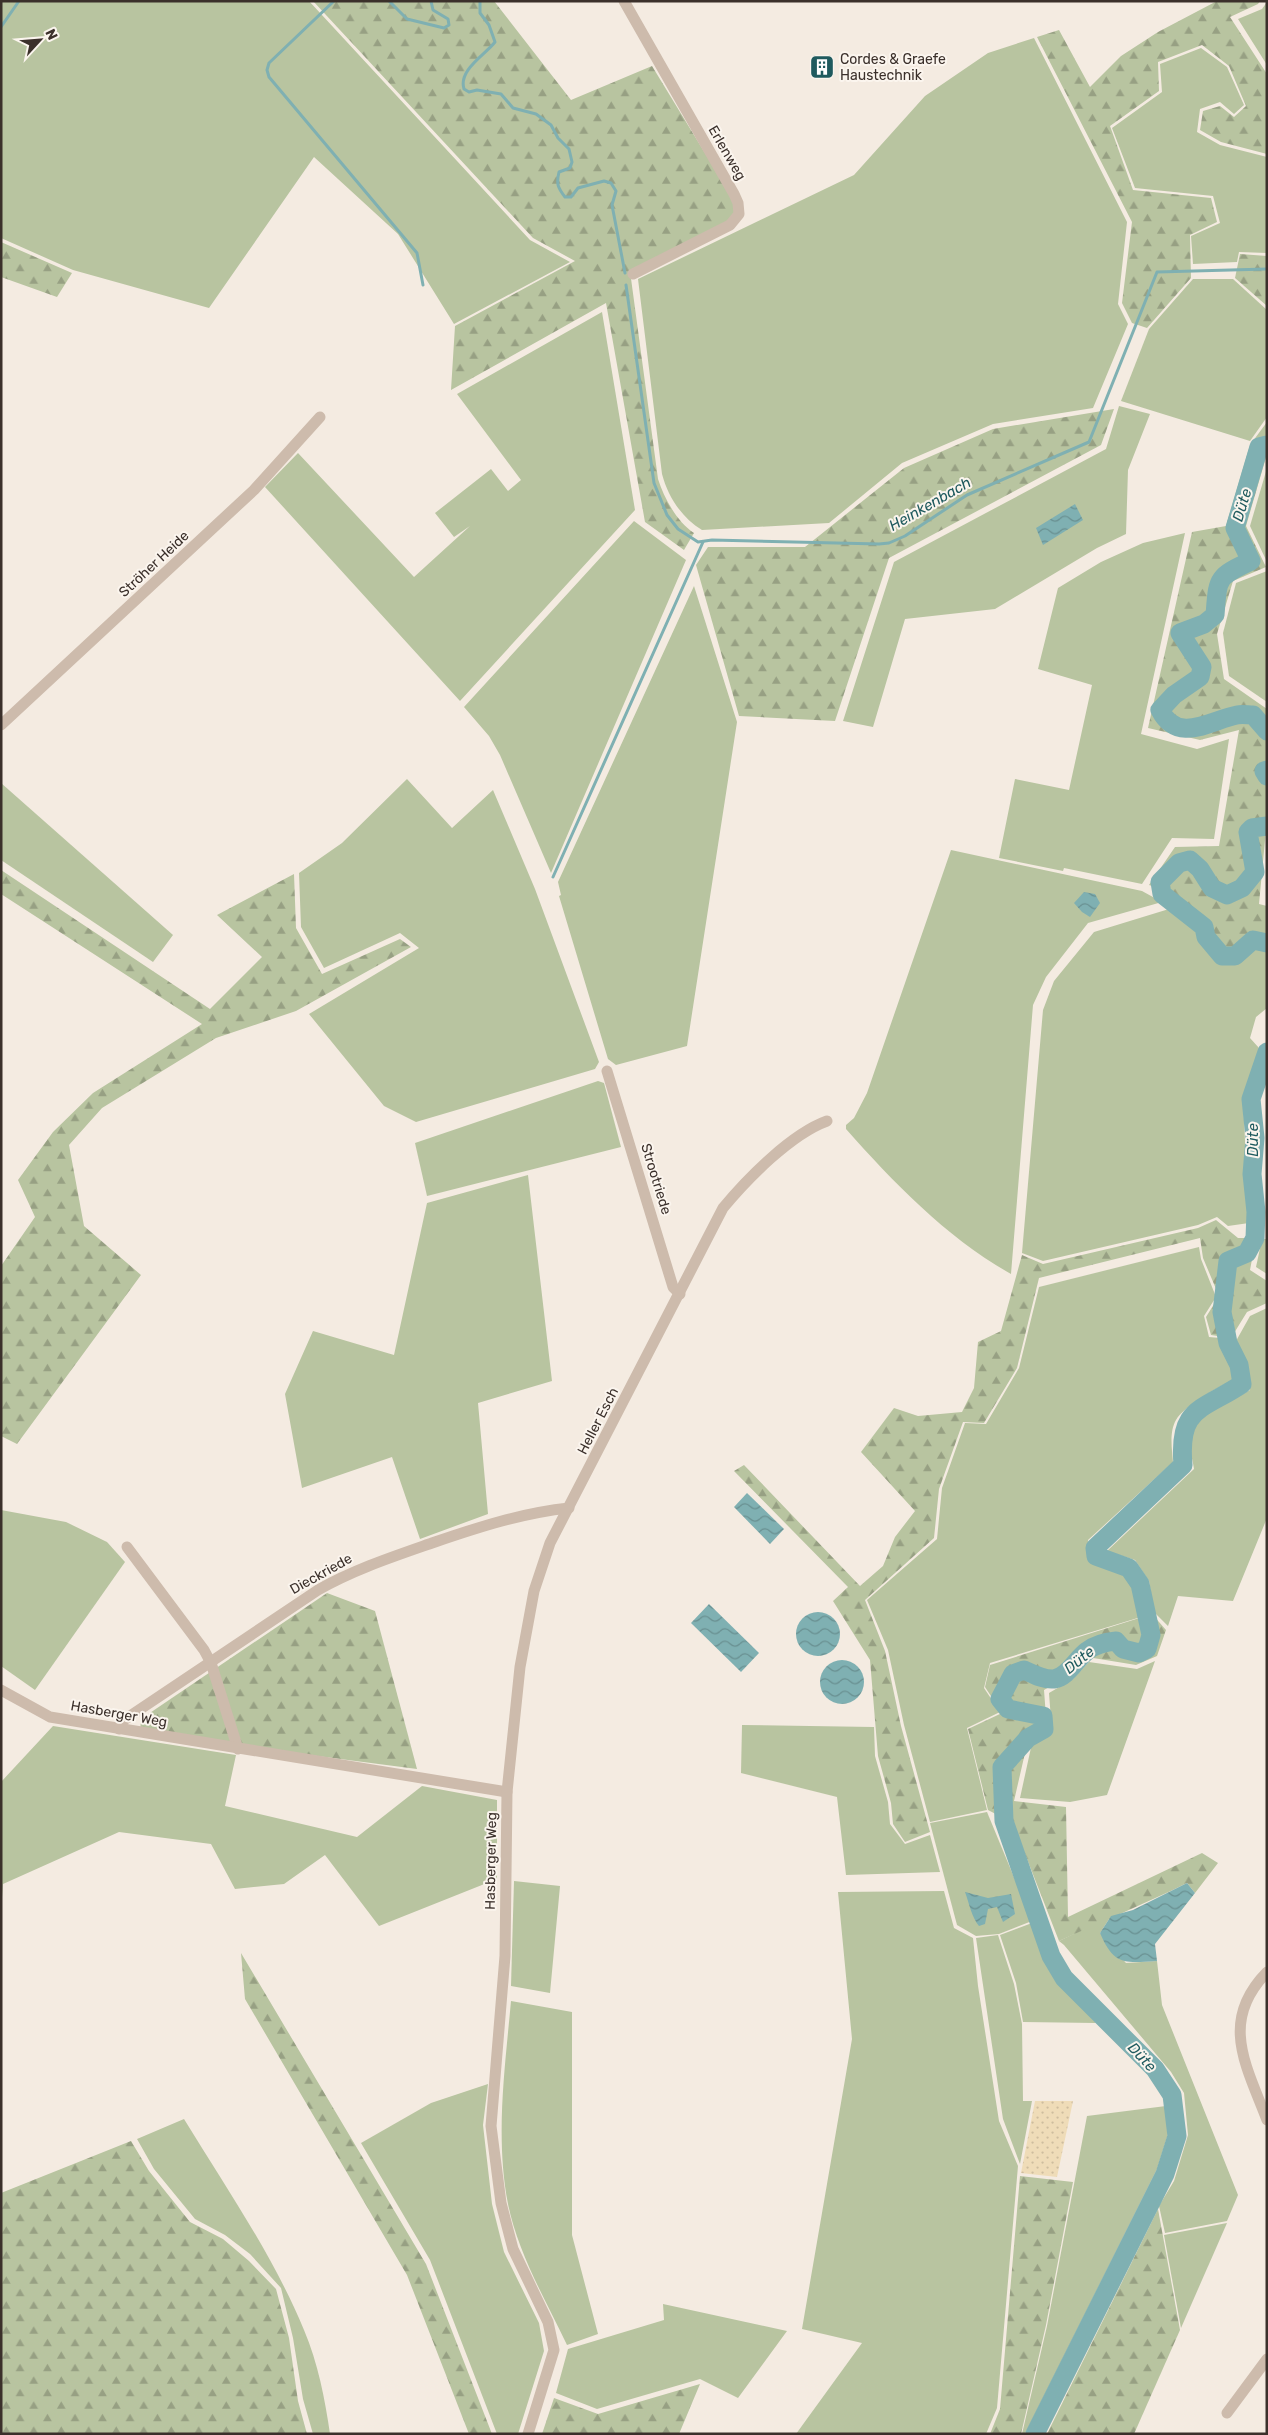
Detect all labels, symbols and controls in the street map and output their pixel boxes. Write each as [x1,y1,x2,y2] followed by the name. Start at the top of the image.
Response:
[15,15,65,65] north arrow
[41,26,61,43] text: N
[840,51,946,84] place label: Cordes & Graefe Haustechnik
[809,54,835,80] building icon: Cordes & Graefe Haustechnik
[704,122,750,184] street label: Erlenweg
[886,473,974,535] water label: Heinkenbach
[1228,486,1256,524] water label: Düte
[115,527,193,601] street label: Ströher Heide
[1244,1123,1262,1157] water label: Düte
[637,1141,675,1217] street label: Strootriede
[574,1385,622,1457] street label: Heller Esch
[287,1550,355,1598] street label: Dieckriede
[1060,1642,1098,1678] water label: Düte
[69,1697,169,1731] street label: Hasberger Weg
[482,1812,500,1910] street label: Hasberger Weg
[1124,2039,1160,2076] water label: Düte

